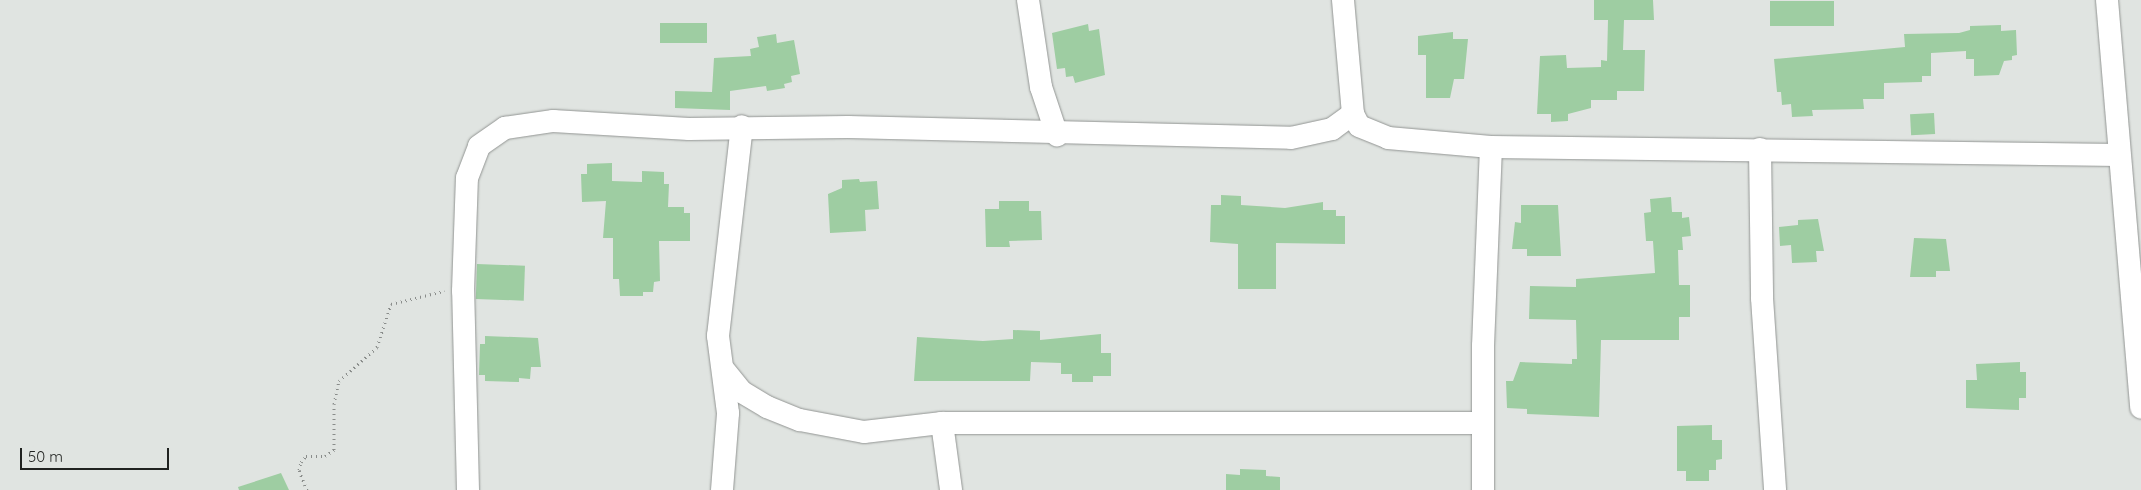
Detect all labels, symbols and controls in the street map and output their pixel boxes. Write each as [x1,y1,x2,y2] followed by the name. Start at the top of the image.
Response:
[22,438,171,470] scale bar
[28,447,63,466] text: 50 m

